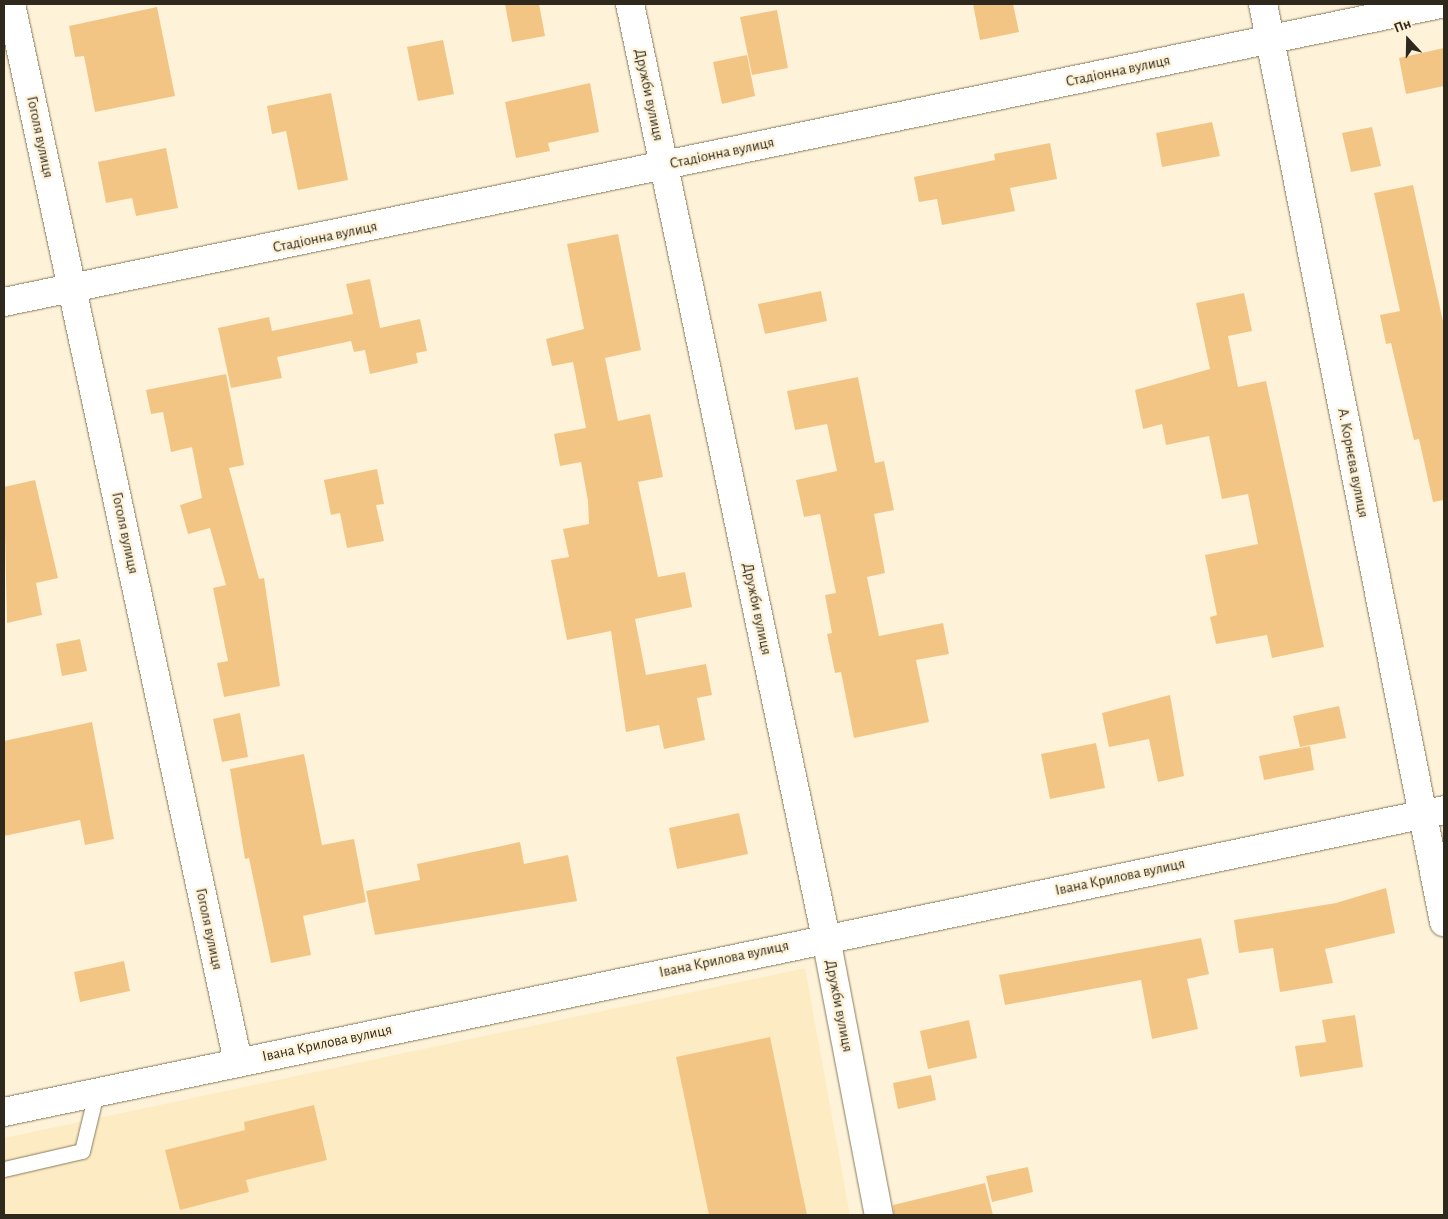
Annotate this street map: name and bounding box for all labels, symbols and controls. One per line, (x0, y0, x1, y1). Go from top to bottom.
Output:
north arrow (1383, 15, 1433, 65)
text: Пн (1392, 16, 1413, 36)
street label: Дружби вулиця (630, 47, 668, 143)
street label: Стадіонна вулиця (1064, 51, 1172, 91)
street label: Гоголя вулиця (23, 94, 57, 180)
street label: Стадіонна вулиця (668, 133, 776, 173)
street label: Стадіонна вулиця (271, 217, 379, 257)
street label: А. Корнєва вулиця (1334, 407, 1372, 519)
street label: Гоголя вулиця (108, 490, 142, 576)
street label: Дружби вулиця (738, 561, 776, 657)
street label: Івана Крилова вулиця (1053, 854, 1187, 900)
street label: Гоголя вулиця (192, 886, 226, 972)
street label: Івана Крилова вулиця (657, 936, 791, 982)
street label: Дружби вулиця (821, 958, 857, 1054)
street label: Івана Крилова вулиця (260, 1020, 394, 1066)

